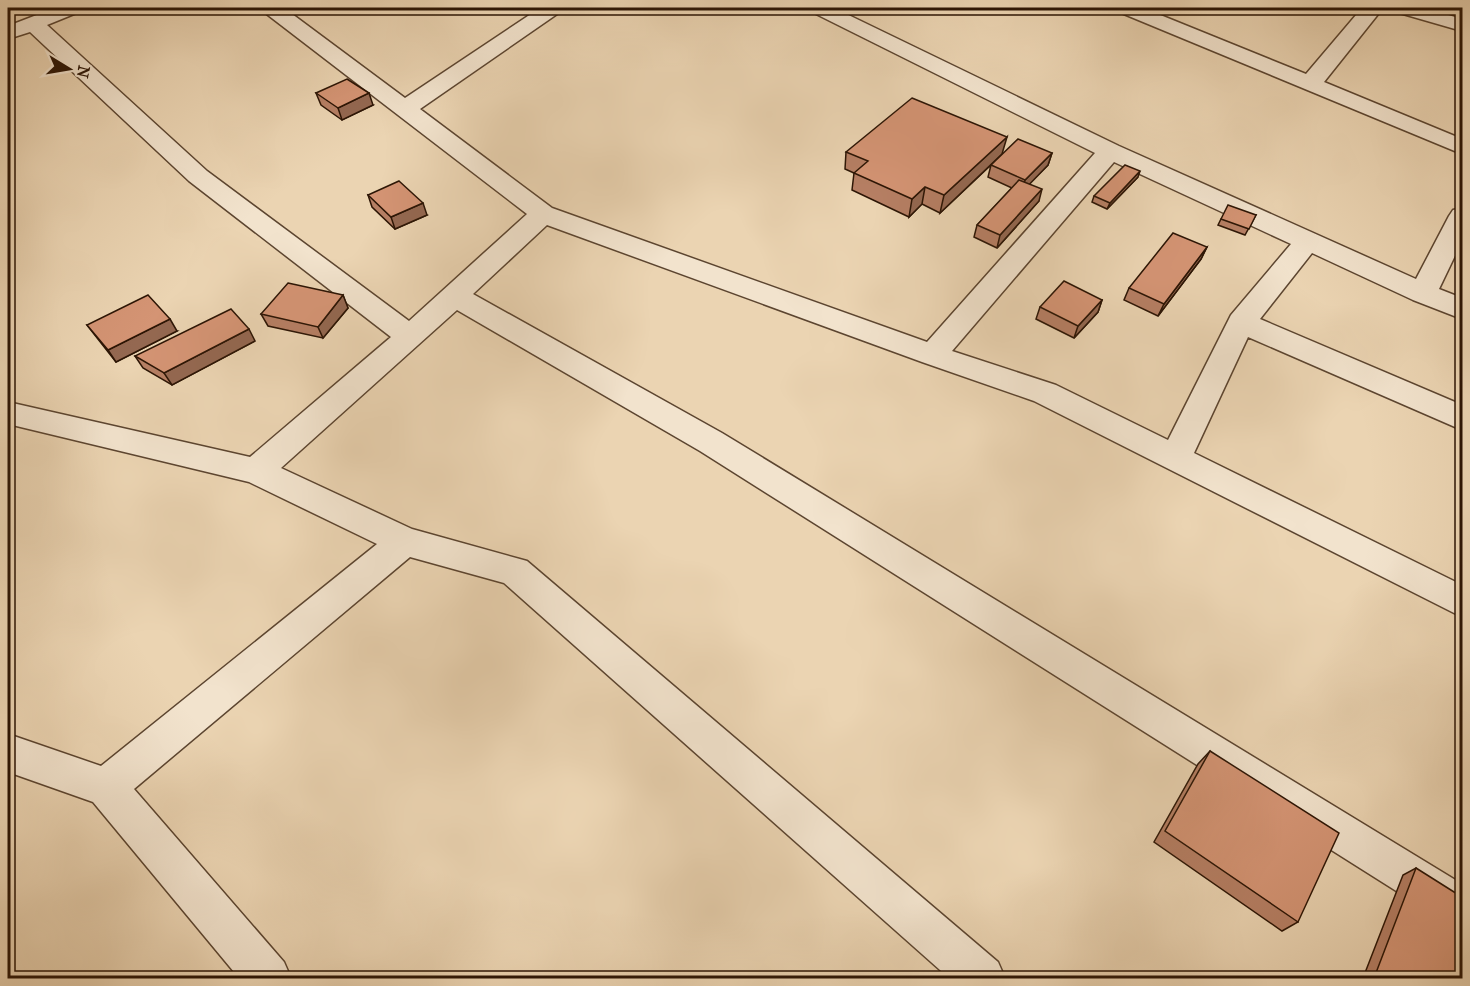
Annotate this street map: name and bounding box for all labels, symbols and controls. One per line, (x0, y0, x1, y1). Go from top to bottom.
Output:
north arrow (39, 39, 99, 99)
text: N (73, 64, 94, 80)

